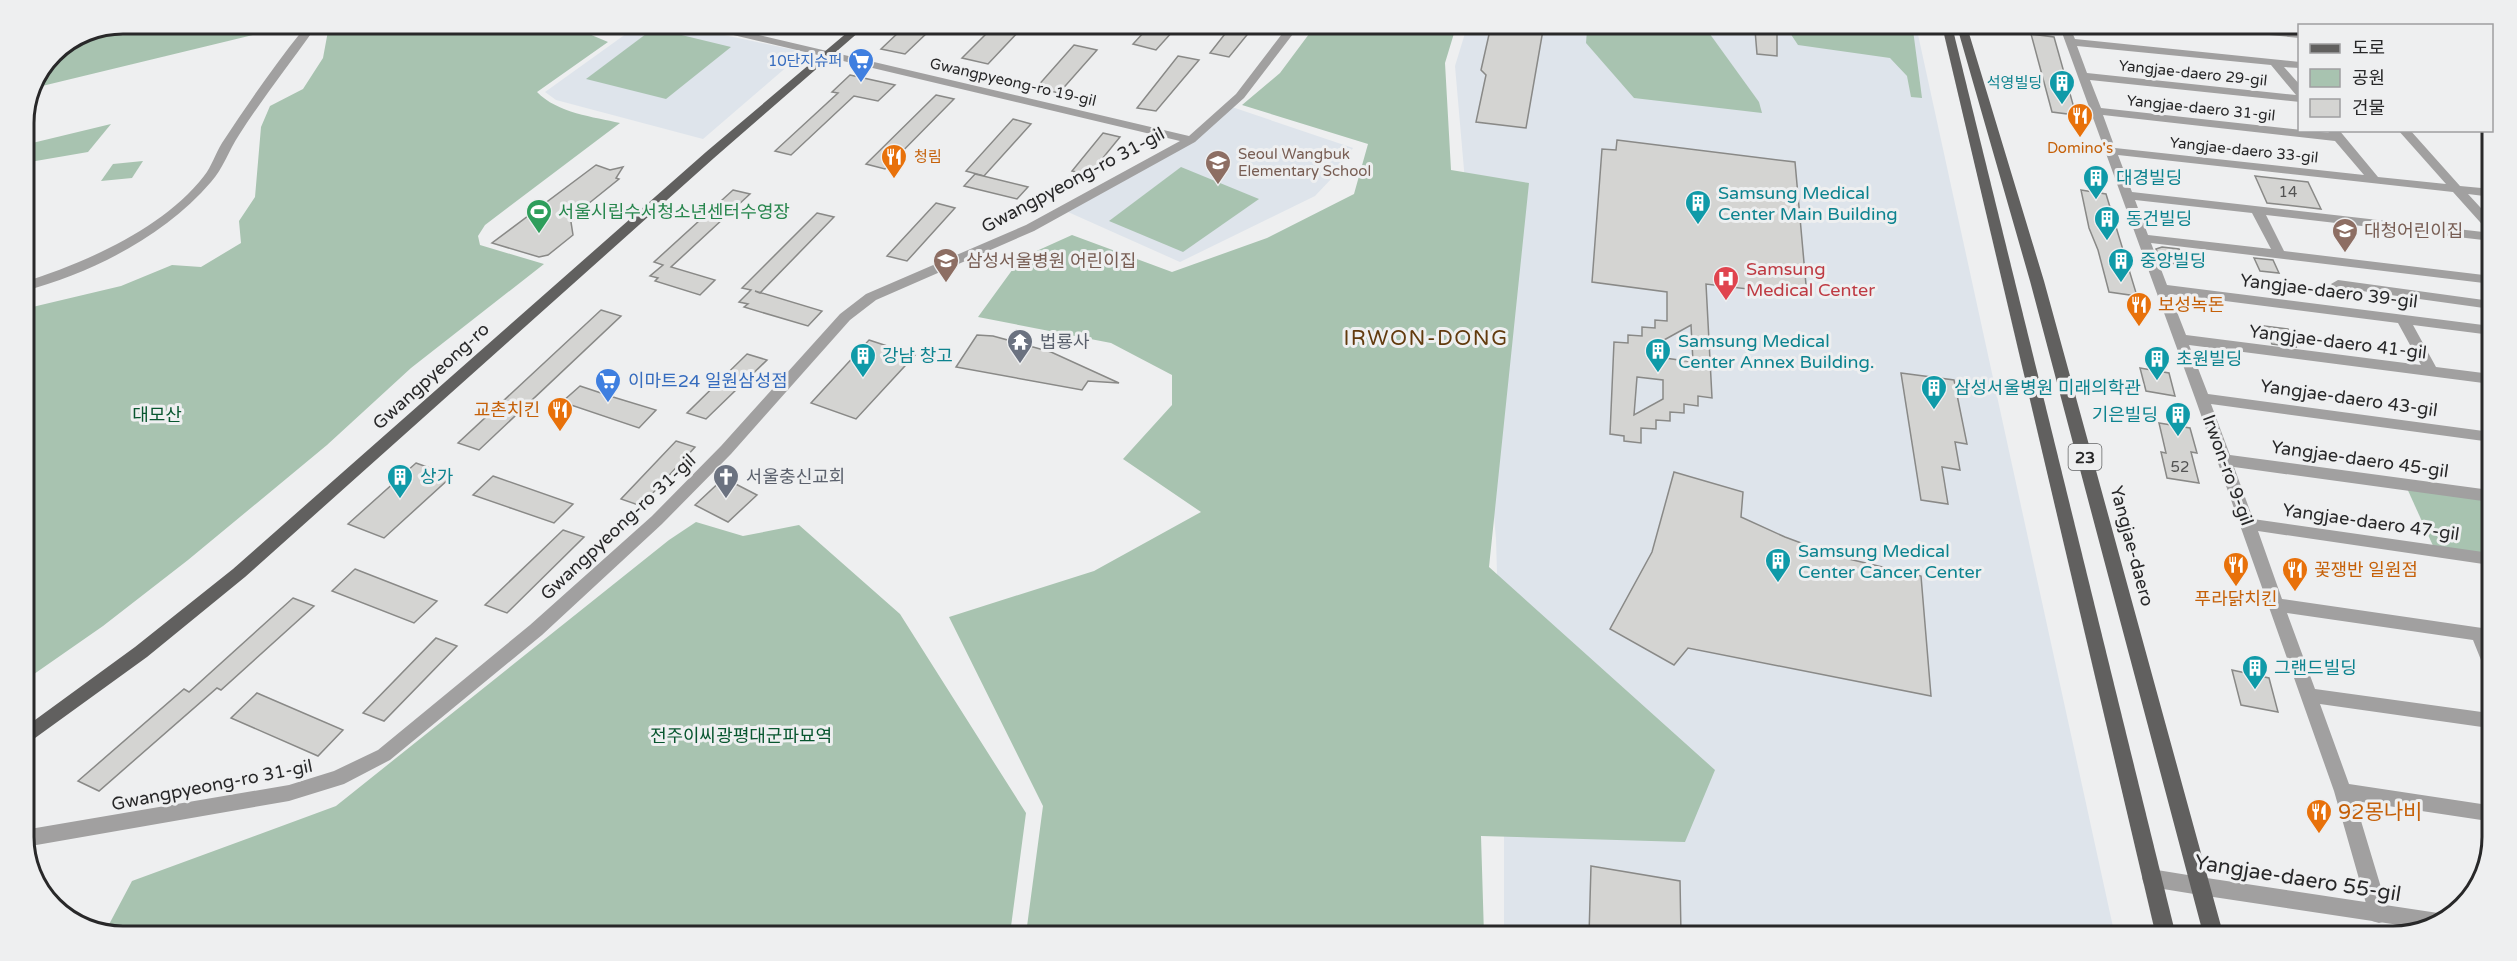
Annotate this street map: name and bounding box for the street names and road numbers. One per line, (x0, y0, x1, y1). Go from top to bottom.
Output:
street label: Gwangpyeong-ro 19-gil (928, 54, 1098, 110)
street label: Yangjae-daero 29-gil (2118, 56, 2268, 90)
street label: Yangjae-daero 31-gil (2126, 91, 2276, 125)
street label: Gwangpyeong-ro 31-gil (978, 122, 1168, 238)
street label: Yangjae-daero 33-gil (2169, 133, 2319, 167)
street label: Yangjae-daero 39-gil (2239, 269, 2419, 313)
street label: Gwangpyeong-ro (368, 318, 494, 434)
street label: Yangjae-daero 41-gil (2248, 320, 2428, 364)
street label: Yangjae-daero 43-gil (2259, 375, 2439, 421)
street label: Irwon-ro 9-gil (2198, 412, 2258, 528)
street label: Yangjae-daero 45-gil (2270, 436, 2450, 482)
road number: 23 (2068, 444, 2102, 470)
street label: Gwangpyeong-ro 31-gil (536, 449, 700, 605)
street label: Yangjae-daero (2105, 483, 2159, 609)
street label: Yangjae-daero 47-gil (2281, 499, 2461, 545)
street label: Gwangpyeong-ro 31-gil (110, 755, 314, 815)
street label: Yangjae-daero 55-gil (2193, 850, 2403, 907)

